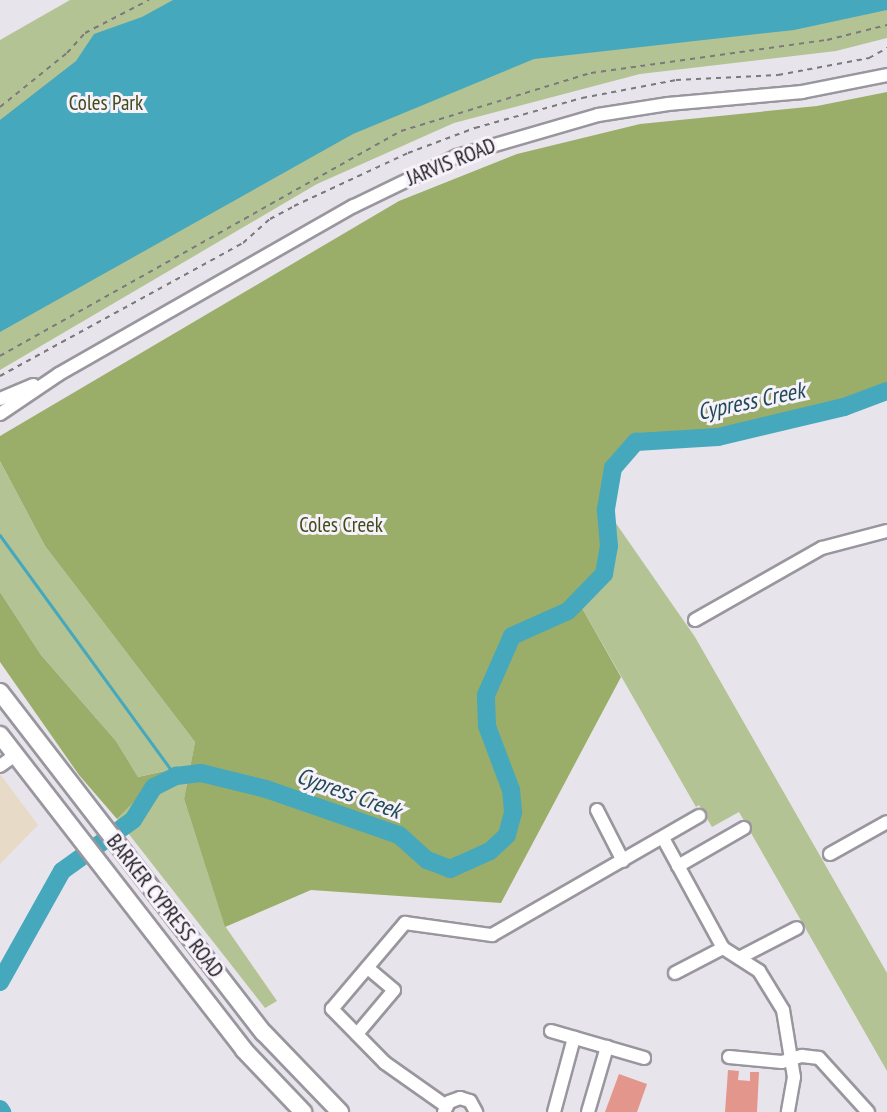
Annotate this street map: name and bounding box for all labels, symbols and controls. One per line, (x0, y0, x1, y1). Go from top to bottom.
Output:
park label: Coles Park (69, 90, 143, 116)
street label: JARVIS ROAD (403, 133, 499, 191)
water label: Cypress Creek (695, 376, 807, 426)
park label: Coles Creek (299, 512, 383, 538)
water label: Cypress Creek (293, 761, 405, 825)
street label: BARKER CYPRESS ROAD (101, 829, 229, 983)

